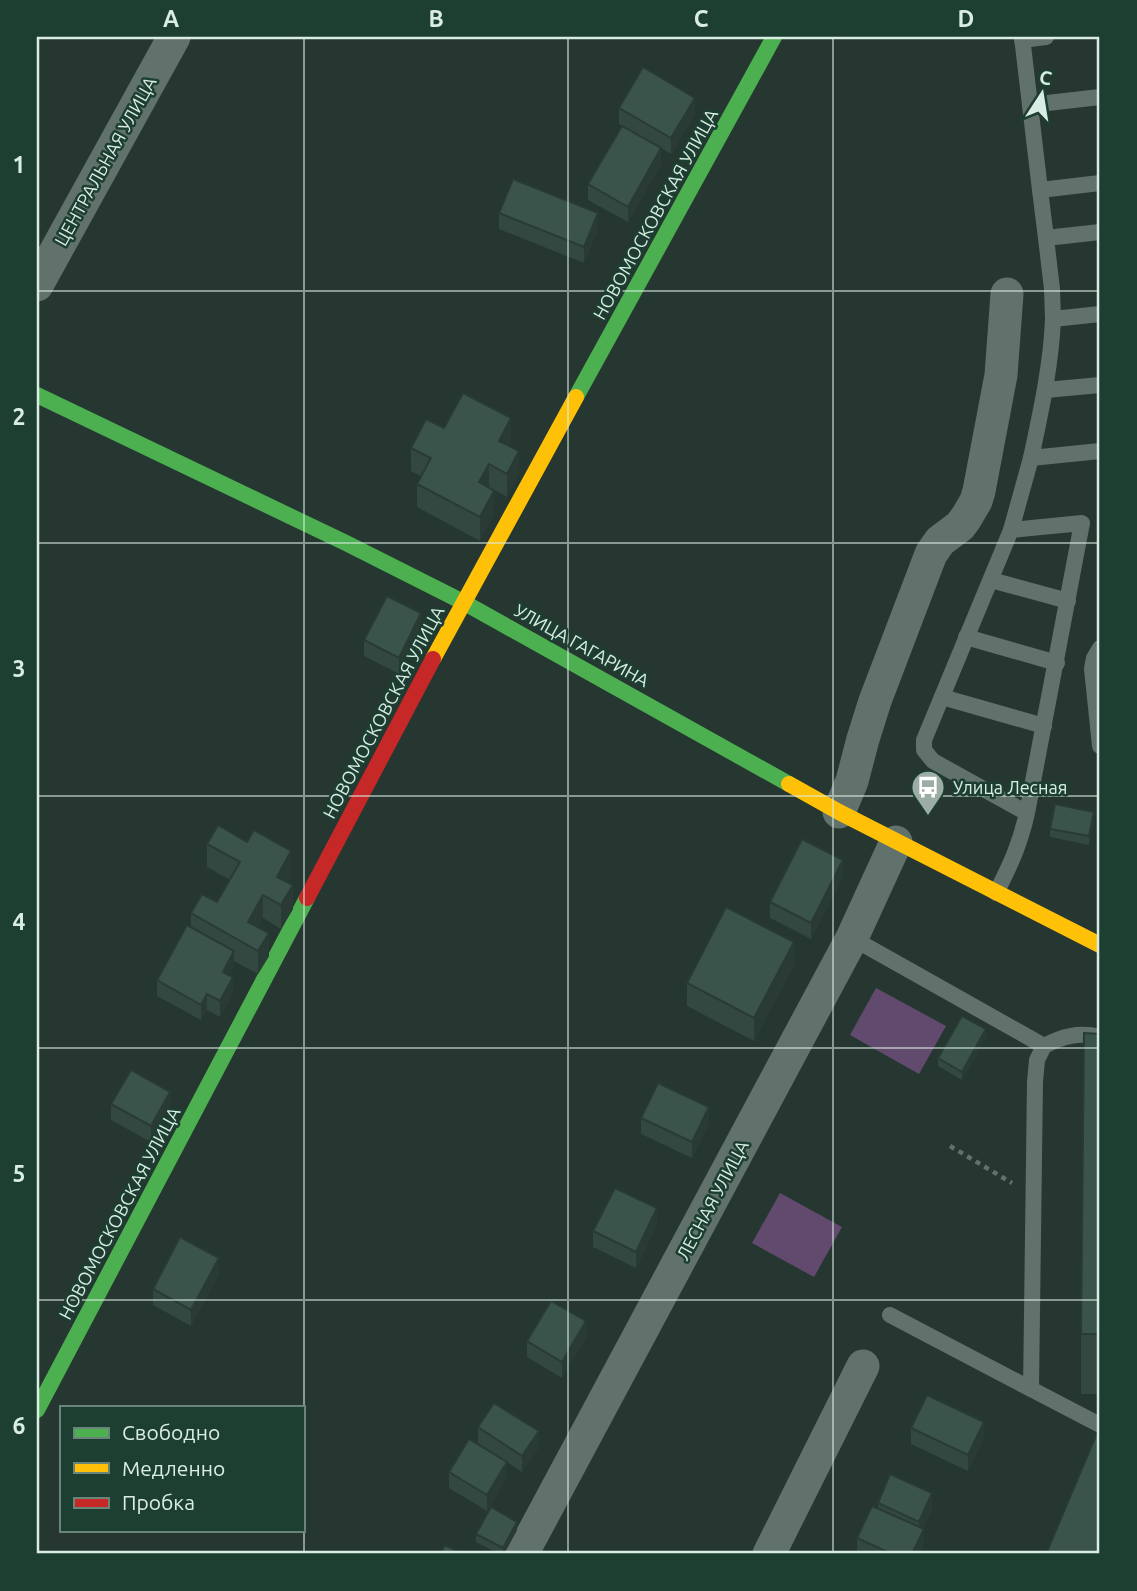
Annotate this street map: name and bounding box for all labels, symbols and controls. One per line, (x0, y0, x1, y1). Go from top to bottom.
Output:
text: A (163, 6, 179, 31)
text: B (428, 6, 444, 31)
text: C (694, 6, 709, 31)
text: D (958, 6, 974, 31)
north arrow (1007, 60, 1078, 130)
text: С (1037, 65, 1054, 89)
street label: ЦЕНТРАЛЬНАЯ УЛИЦА (50, 73, 160, 249)
street label: НОВОМОСКОВСКАЯ УЛИЦА (589, 105, 721, 323)
text: 1 (13, 152, 25, 177)
text: 2 (13, 404, 25, 429)
street label: УЛИЦА ГАГАРИНА (511, 600, 653, 690)
street label: НОВОМОСКОВСКАЯ УЛИЦА (318, 602, 448, 822)
text: 3 (13, 656, 25, 681)
bus stop icon: Улица Лесная (909, 768, 947, 817)
place label: Улица Лесная (953, 777, 1067, 797)
text: 4 (13, 909, 26, 934)
street label: НОВОМОСКОВСКАЯ УЛИЦА (54, 1103, 184, 1323)
street label: ЛЕСНАЯ УЛИЦА (672, 1137, 752, 1263)
text: 5 (13, 1161, 25, 1186)
legend (60, 1406, 304, 1532)
text: 6 (13, 1413, 26, 1438)
text: Свободно (122, 1420, 220, 1444)
text: Медленно (122, 1456, 225, 1480)
text: Пробка (122, 1490, 195, 1514)

